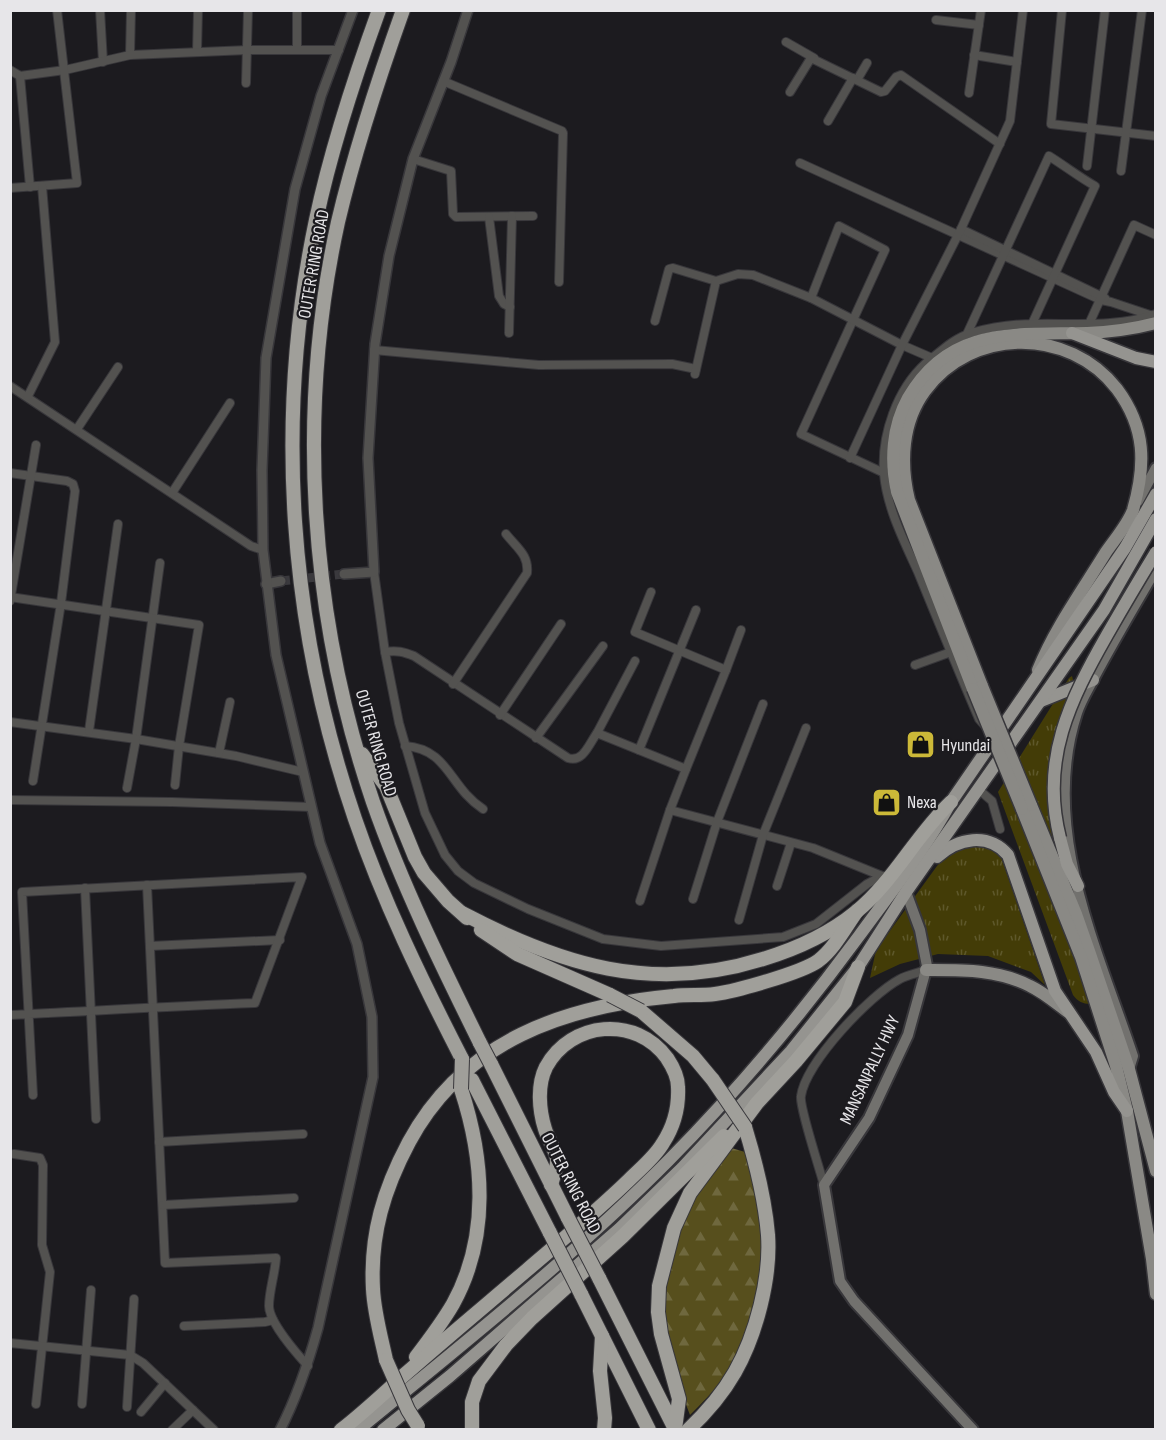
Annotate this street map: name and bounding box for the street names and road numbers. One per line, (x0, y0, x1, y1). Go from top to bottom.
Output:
street label: OUTER RING ROAD (294, 208, 334, 320)
street label: OUTER RING ROAD (351, 687, 401, 799)
street label: MANSANPALLY HWY (836, 1012, 905, 1128)
street label: OUTER RING ROAD (537, 1129, 605, 1237)

